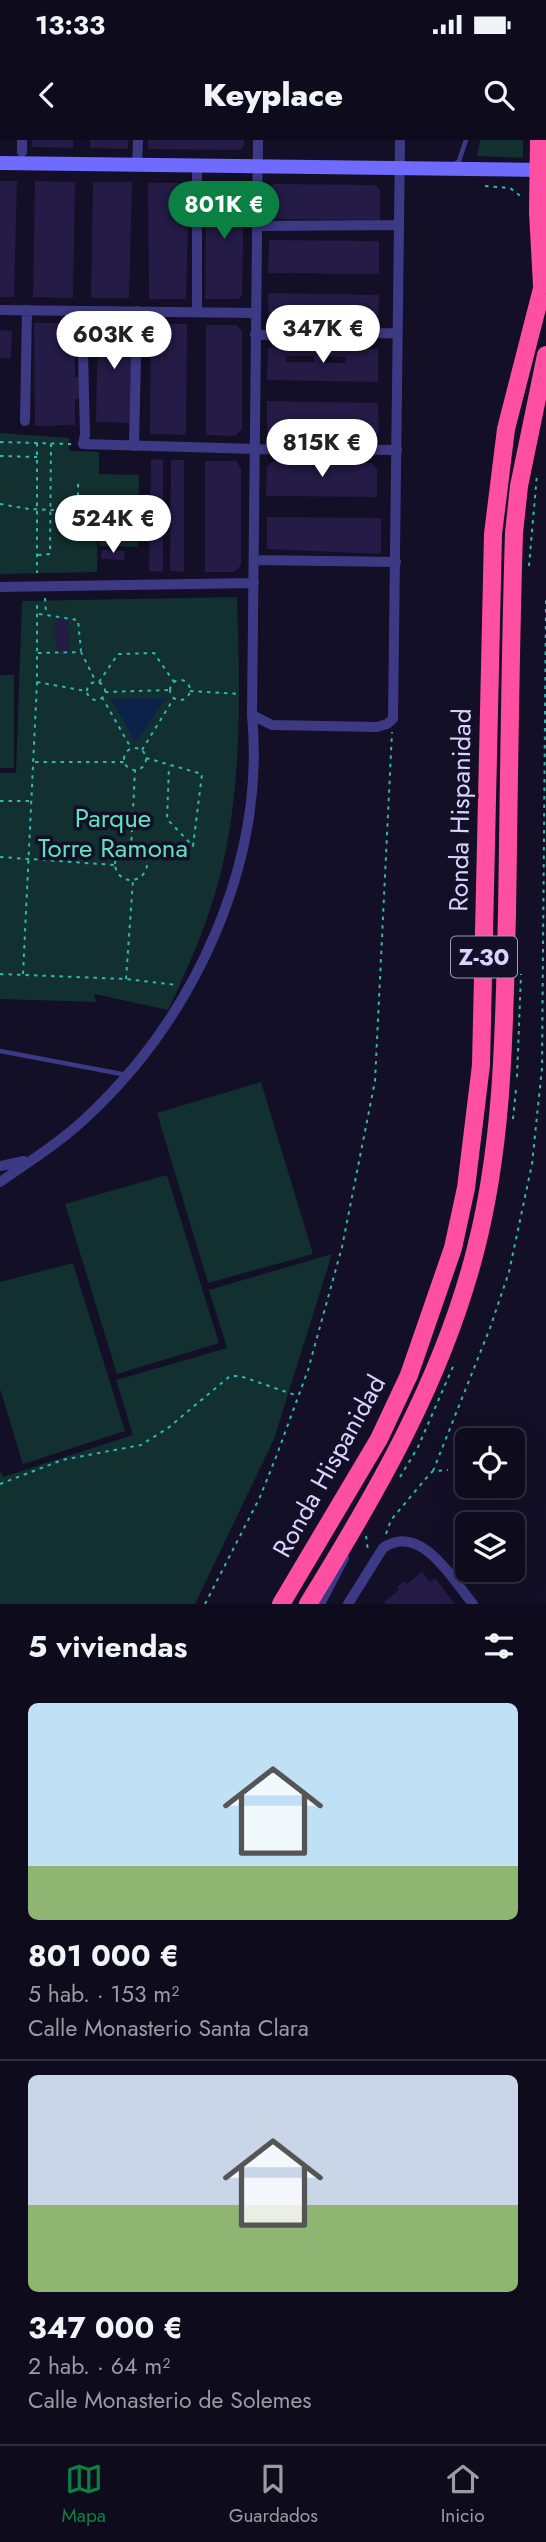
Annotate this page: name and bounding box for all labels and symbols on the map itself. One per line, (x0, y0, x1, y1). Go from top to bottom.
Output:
pin: 801K € (167, 182, 281, 241)
pin: 347K € (266, 306, 380, 365)
pin: 603K € (57, 312, 171, 371)
pin: 815K € (265, 420, 379, 479)
pin: 524K € (56, 496, 170, 555)
street label: Ronda Hispanidad (439, 708, 481, 912)
park label: Parque Torre Ramona (38, 799, 188, 867)
road number: Z-30 (451, 936, 517, 978)
street label: Ronda Hispanidad (263, 1368, 395, 1564)

